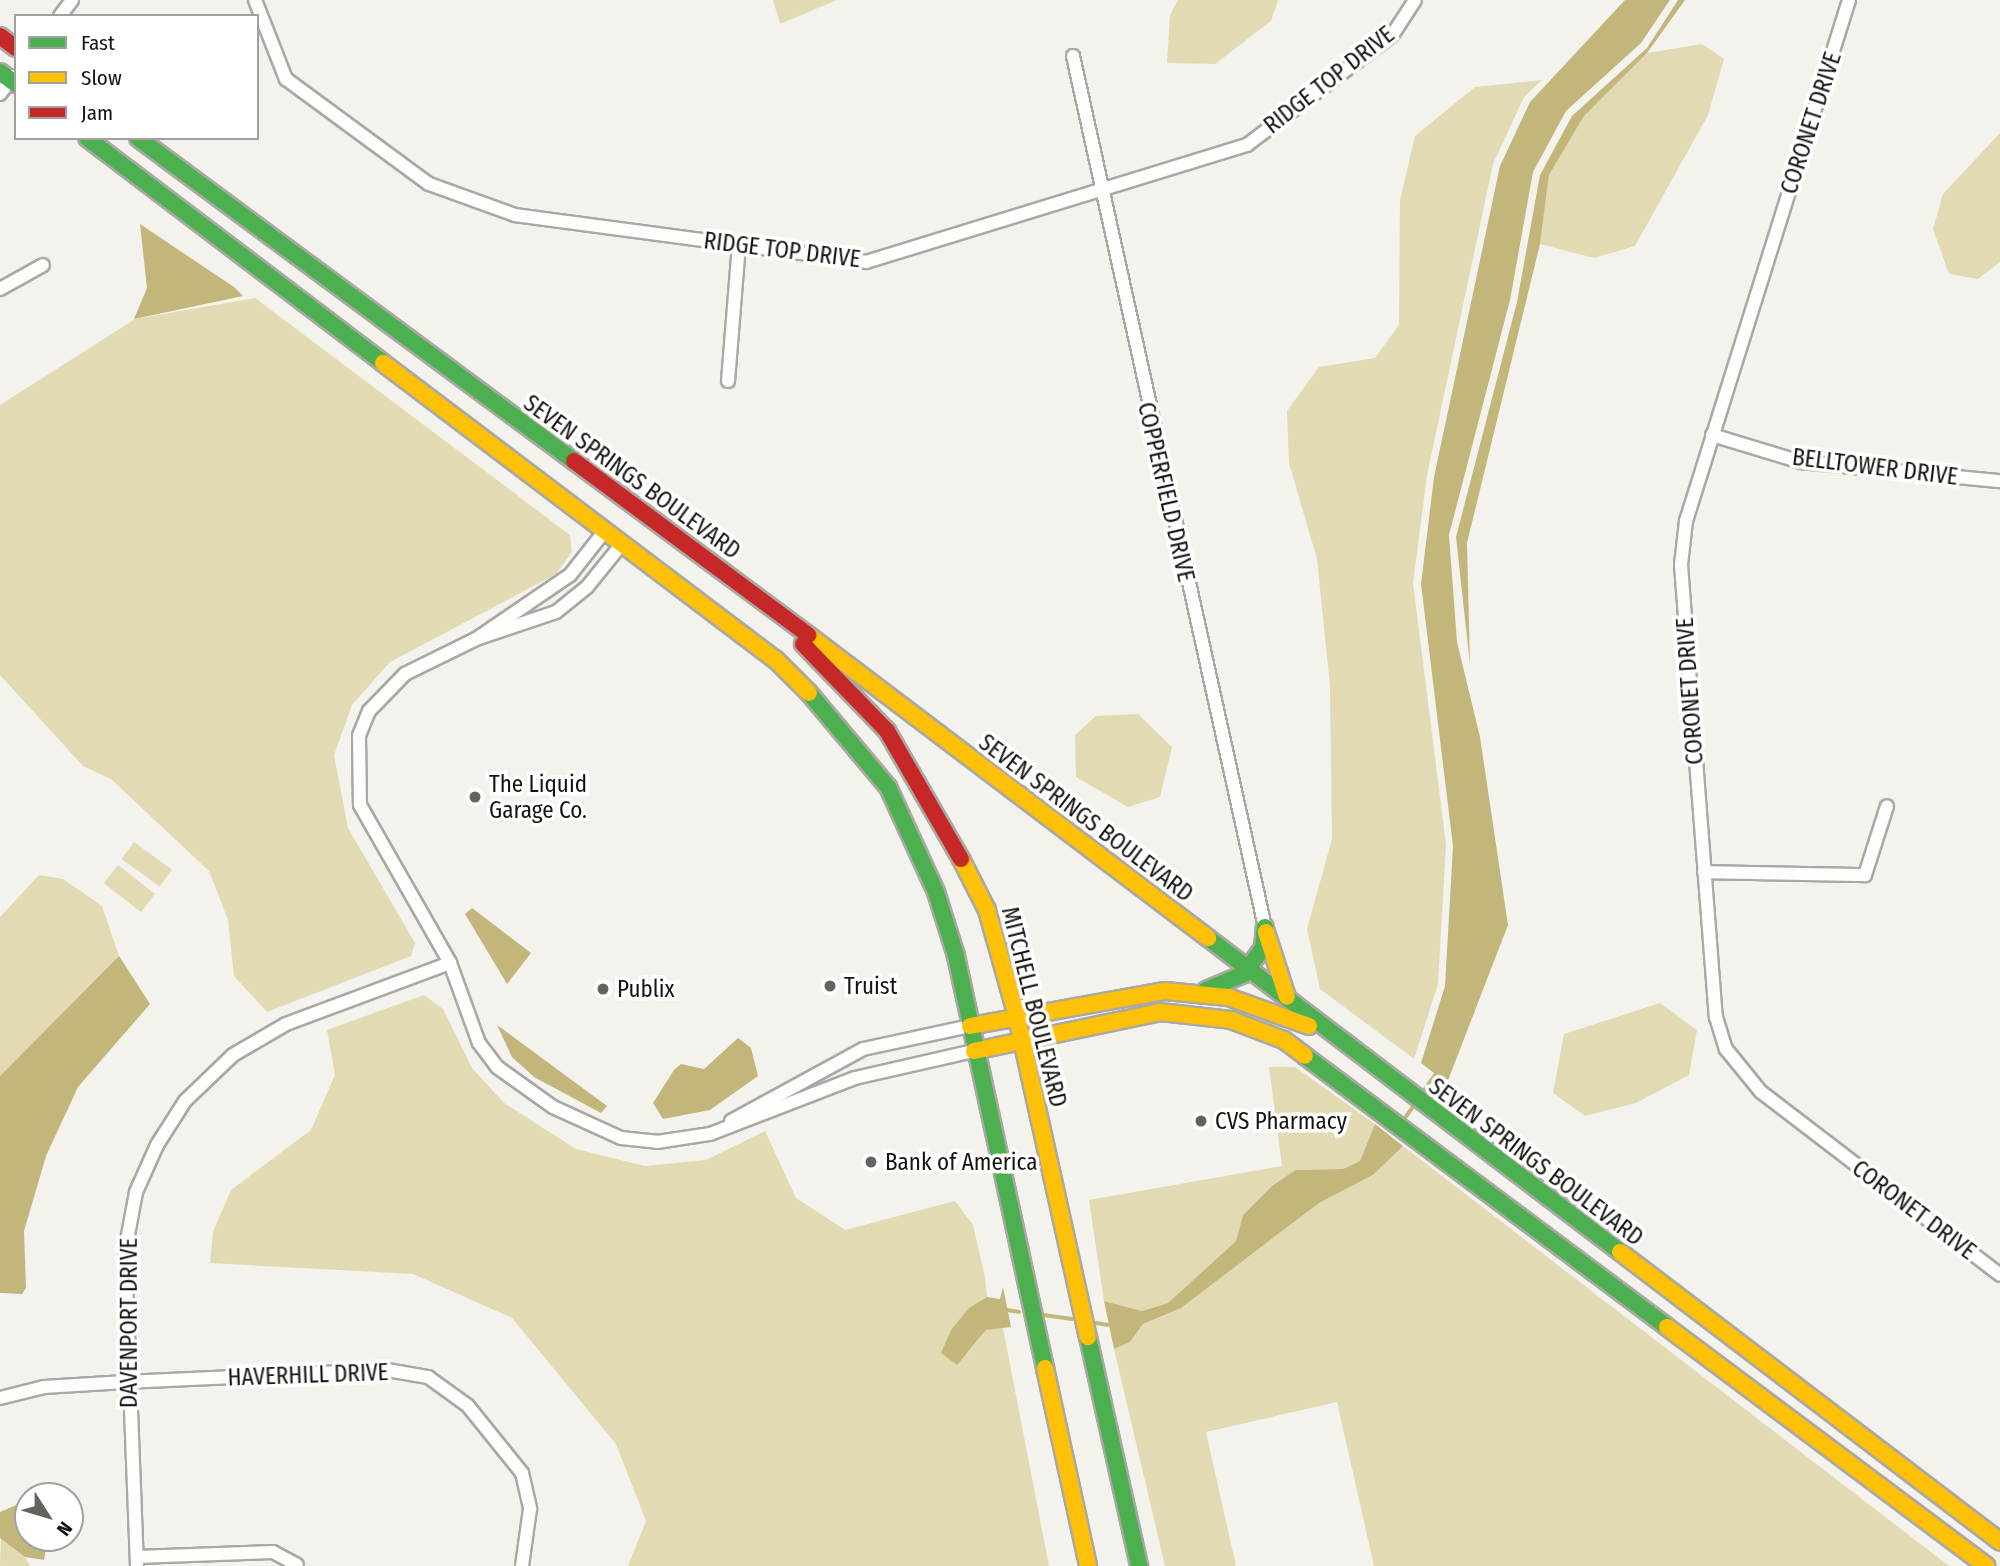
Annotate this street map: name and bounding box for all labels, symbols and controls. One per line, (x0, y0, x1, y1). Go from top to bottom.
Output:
legend (14, 14, 259, 140)
street label: RIDGE TOP DRIVE (1258, 21, 1400, 139)
text: Fast (81, 30, 115, 56)
street label: CORONET DRIVE (1775, 49, 1847, 197)
text: Slow (81, 65, 122, 91)
text: Jam (81, 100, 113, 126)
street label: RIDGE TOP DRIVE (702, 227, 862, 273)
street label: SEVEN SPRINGS BOULEVARD (518, 389, 746, 565)
street label: COPPERFIELD DRIVE (1132, 400, 1200, 584)
street label: BELLTOWER DRIVE (1791, 443, 1959, 491)
street label: CORONET DRIVE (1671, 616, 1709, 766)
street label: SEVEN SPRINGS BOULEVARD (974, 728, 1198, 908)
place label: The Liquid Garage Co. (489, 770, 587, 824)
marker: The Liquid Garage Co. (467, 789, 483, 805)
street label: MITCHELL BOULEVARD (996, 904, 1072, 1110)
place label: Truist (844, 972, 897, 1000)
place label: Publix (617, 975, 675, 1003)
marker: Truist (822, 978, 838, 994)
marker: Publix (595, 981, 611, 997)
street label: SEVEN SPRINGS BOULEVARD (1424, 1072, 1648, 1252)
place label: CVS Pharmacy (1215, 1107, 1347, 1135)
marker: CVS Pharmacy (1193, 1113, 1209, 1129)
place label: Bank of America (885, 1148, 1037, 1176)
marker: Bank of America (863, 1154, 879, 1170)
street label: CORONET DRIVE (1847, 1155, 1981, 1265)
street label: DAVENPORT DRIVE (115, 1238, 143, 1408)
street label: HAVERHILL DRIVE (227, 1358, 389, 1392)
north arrow (14, 1482, 84, 1552)
text: N (52, 1517, 77, 1540)

